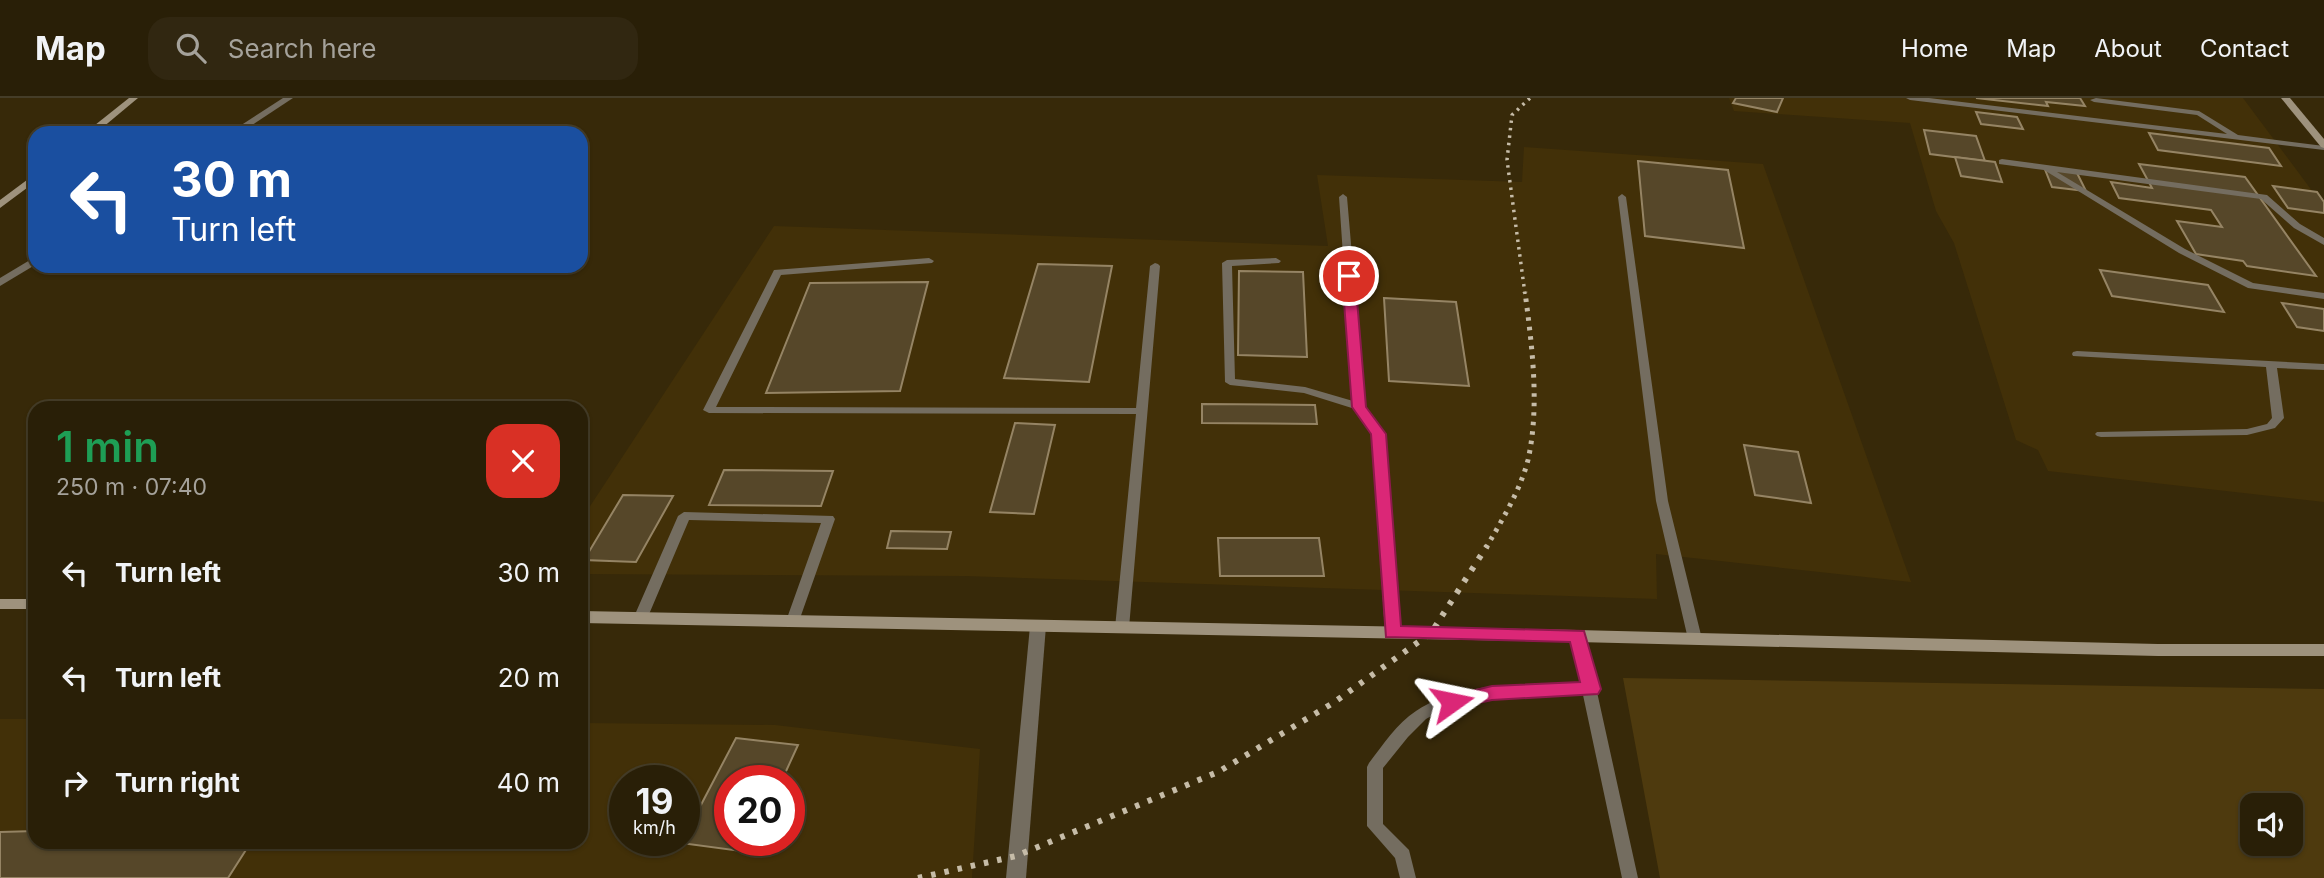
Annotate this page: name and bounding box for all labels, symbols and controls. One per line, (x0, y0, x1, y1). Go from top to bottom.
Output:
search box (148, 17, 638, 80)
text: Map (35, 28, 106, 68)
icon: search (172, 29, 210, 67)
text: Search here (228, 33, 376, 64)
text: Home (1901, 34, 1968, 63)
text: Map (2006, 34, 2056, 63)
text: About (2094, 34, 2162, 63)
text: Contact (2200, 34, 2289, 63)
text: 30 m (171, 150, 292, 209)
icon: left (56, 154, 147, 245)
text: Turn left (171, 210, 296, 249)
pin (1319, 246, 1379, 306)
icon: arrive (1330, 257, 1368, 295)
text: 1 min (56, 421, 159, 472)
button: close (486, 424, 560, 498)
text: 250 m · 07:40 (56, 473, 207, 501)
icon: left (56, 554, 94, 592)
text: Turn left (115, 557, 221, 588)
text: 30 m (497, 557, 560, 588)
icon: left (56, 659, 94, 697)
text: Turn left (115, 662, 221, 693)
text: 20 m (498, 662, 560, 693)
position arrow (1415, 665, 1489, 739)
icon: right (56, 764, 94, 802)
speed limit sign: 20 (714, 765, 805, 856)
text: Turn right (115, 767, 240, 798)
text: 40 m (497, 767, 560, 798)
text: 19 (636, 780, 673, 822)
map controls (2240, 793, 2303, 856)
button: sound (2240, 793, 2303, 856)
text: km/h (633, 817, 676, 838)

